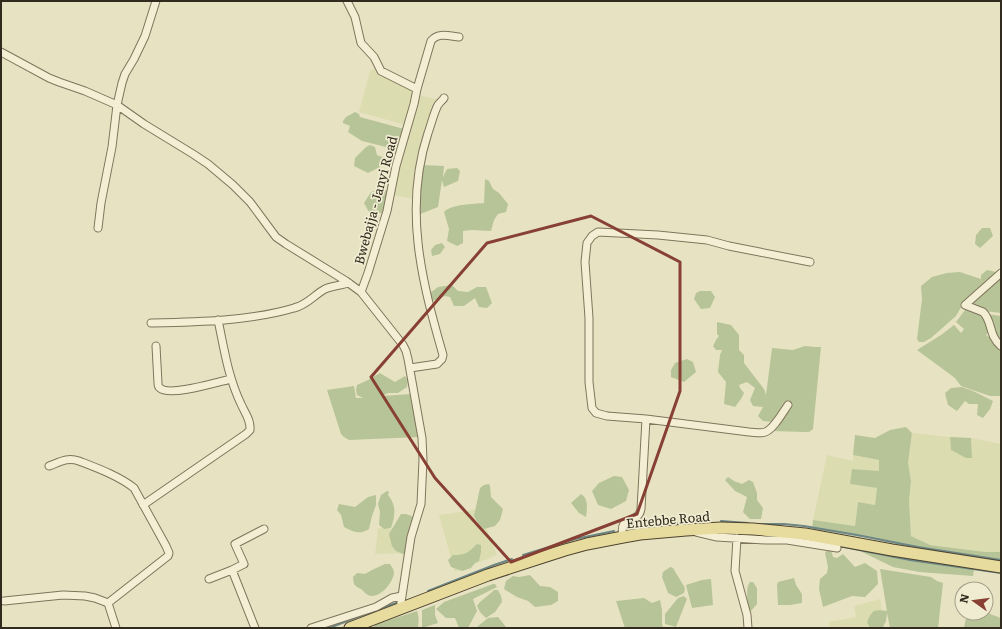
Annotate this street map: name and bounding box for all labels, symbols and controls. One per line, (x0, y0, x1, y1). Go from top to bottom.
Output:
street label: Bwebajja - Janyi Road (349, 134, 401, 266)
street label: Entebbe Road (625, 506, 711, 532)
north arrow (954, 581, 994, 621)
text: N (954, 592, 972, 605)

